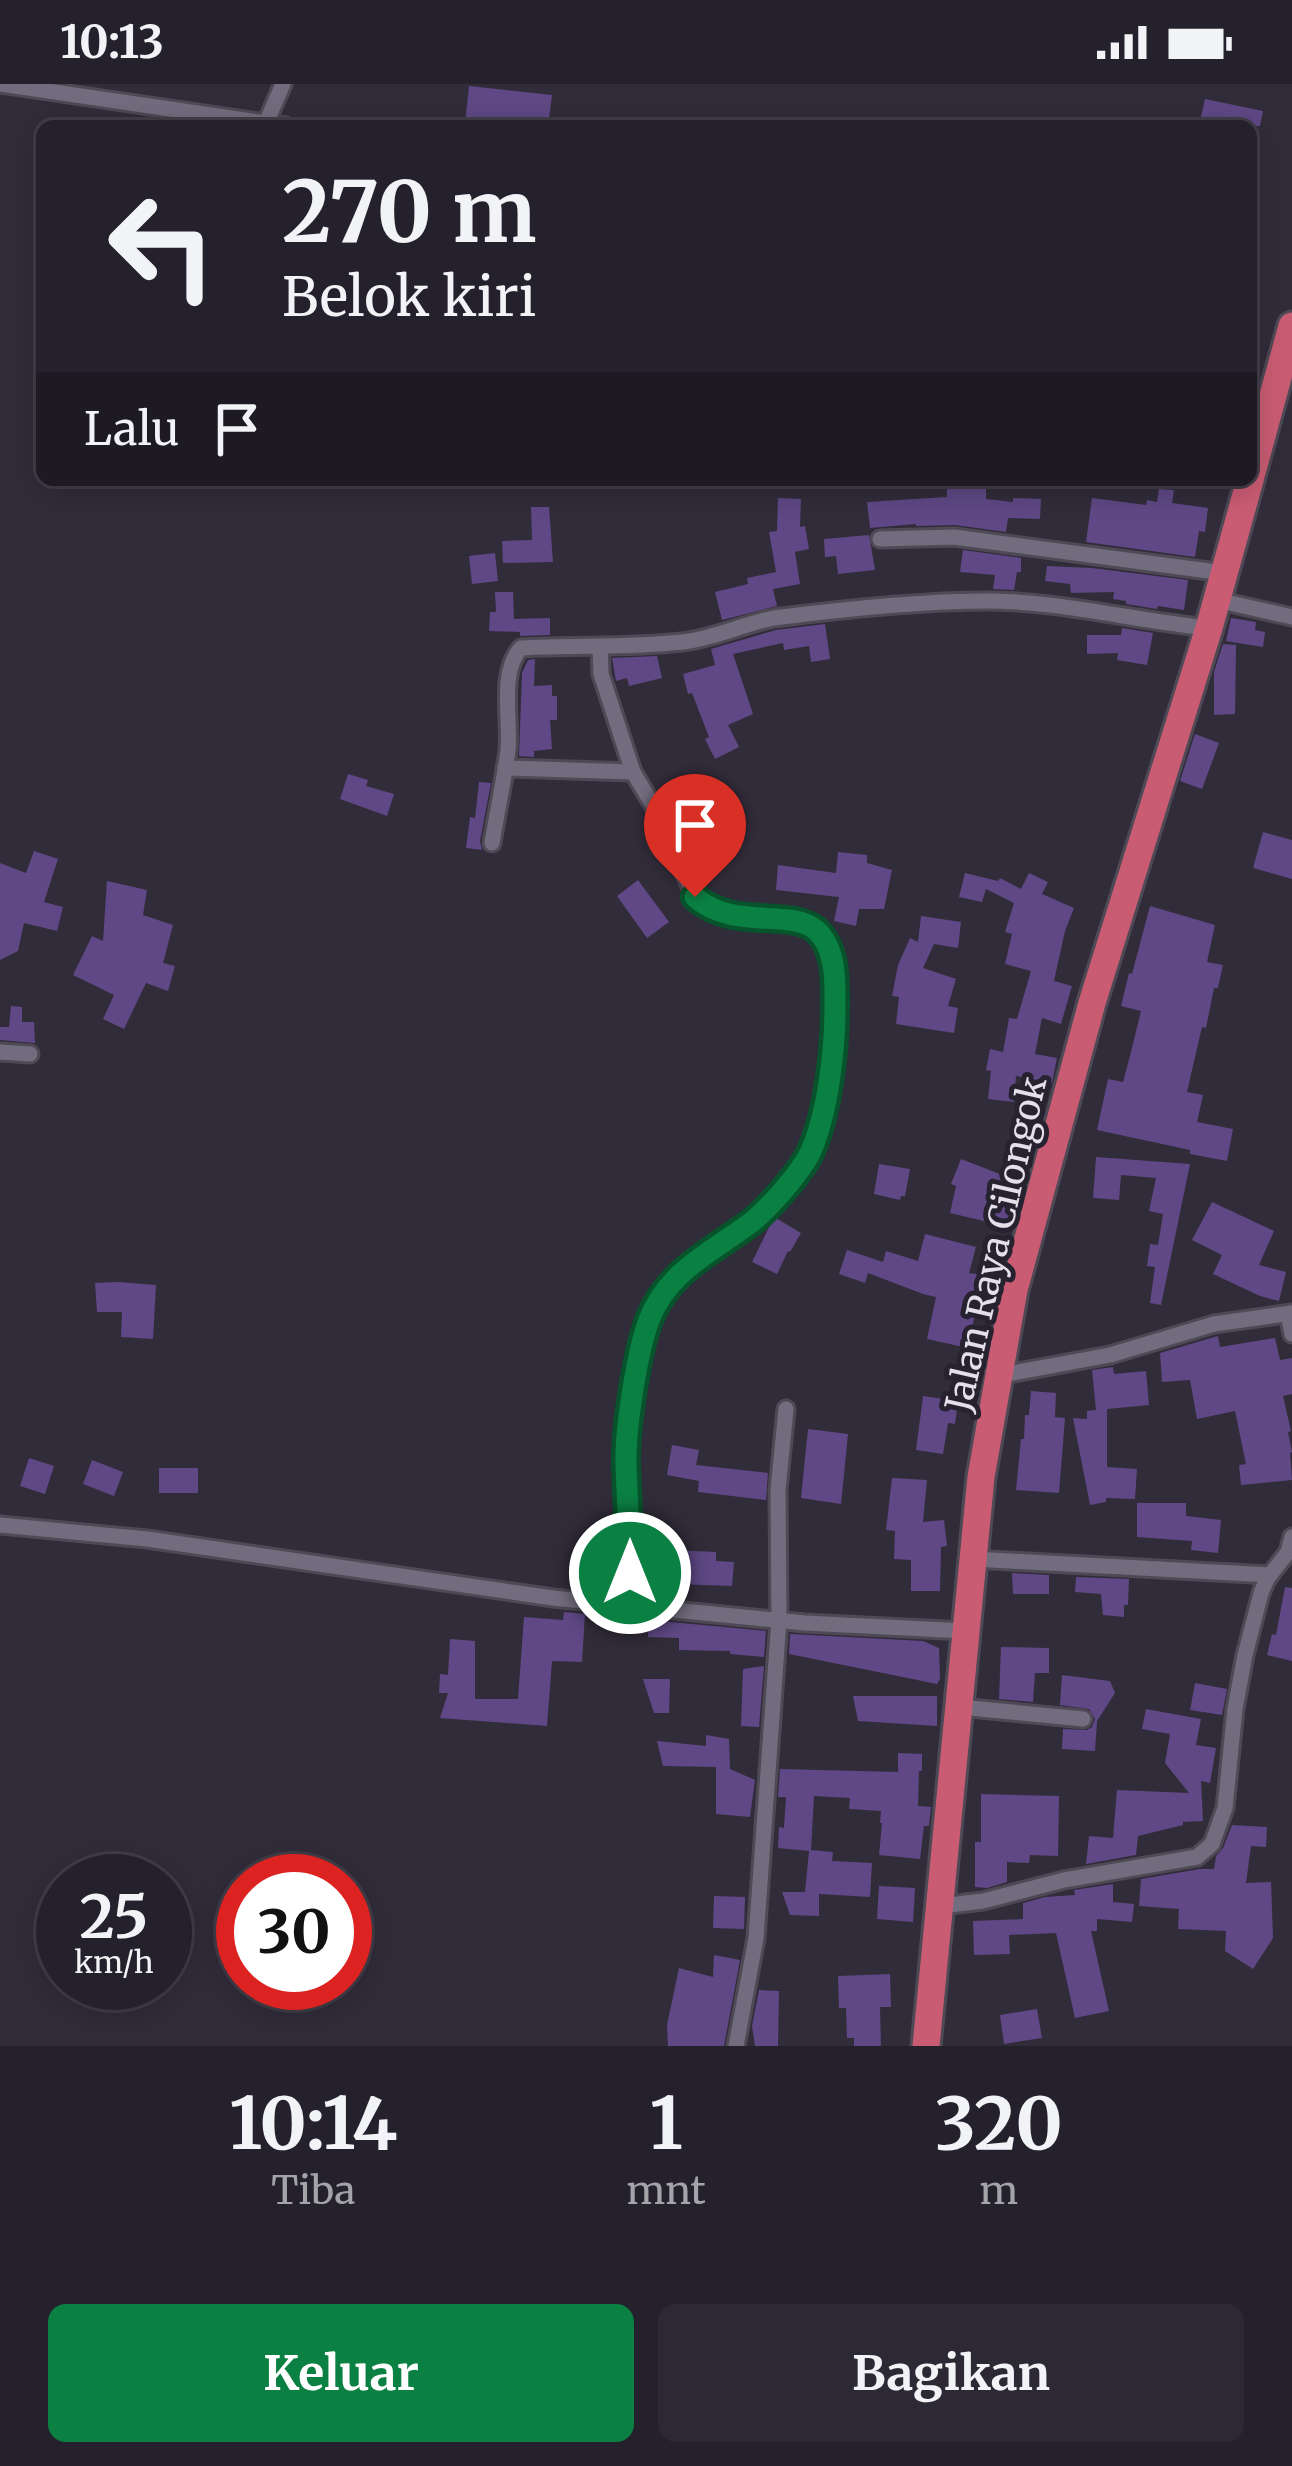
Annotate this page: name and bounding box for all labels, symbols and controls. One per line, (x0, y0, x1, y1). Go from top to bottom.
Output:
text: 10:13 (60, 14, 164, 70)
text: 270 m (282, 159, 536, 265)
icon: left (84, 168, 240, 324)
text: Belok kiri (282, 263, 536, 331)
icon: arrive (204, 396, 270, 462)
text: Lalu (84, 401, 180, 457)
pin (644, 774, 746, 897)
icon: arrive (662, 792, 728, 858)
street label: Jalan Raya Cilongok (935, 1072, 1056, 1417)
position arrow (567, 1510, 693, 1636)
speed limit sign: 30 (216, 1854, 372, 2010)
text: 25 (80, 1879, 148, 1954)
text: km/h (74, 1943, 154, 1981)
text: 10:14 (229, 2078, 398, 2169)
text: 1 (649, 2078, 683, 2169)
text: 320 (935, 2078, 1063, 2169)
text: Tiba (271, 2166, 355, 2215)
text: mnt (627, 2166, 706, 2215)
text: m (979, 2166, 1018, 2215)
button: Keluar (48, 2304, 634, 2442)
button: Bagikan (658, 2304, 1244, 2442)

